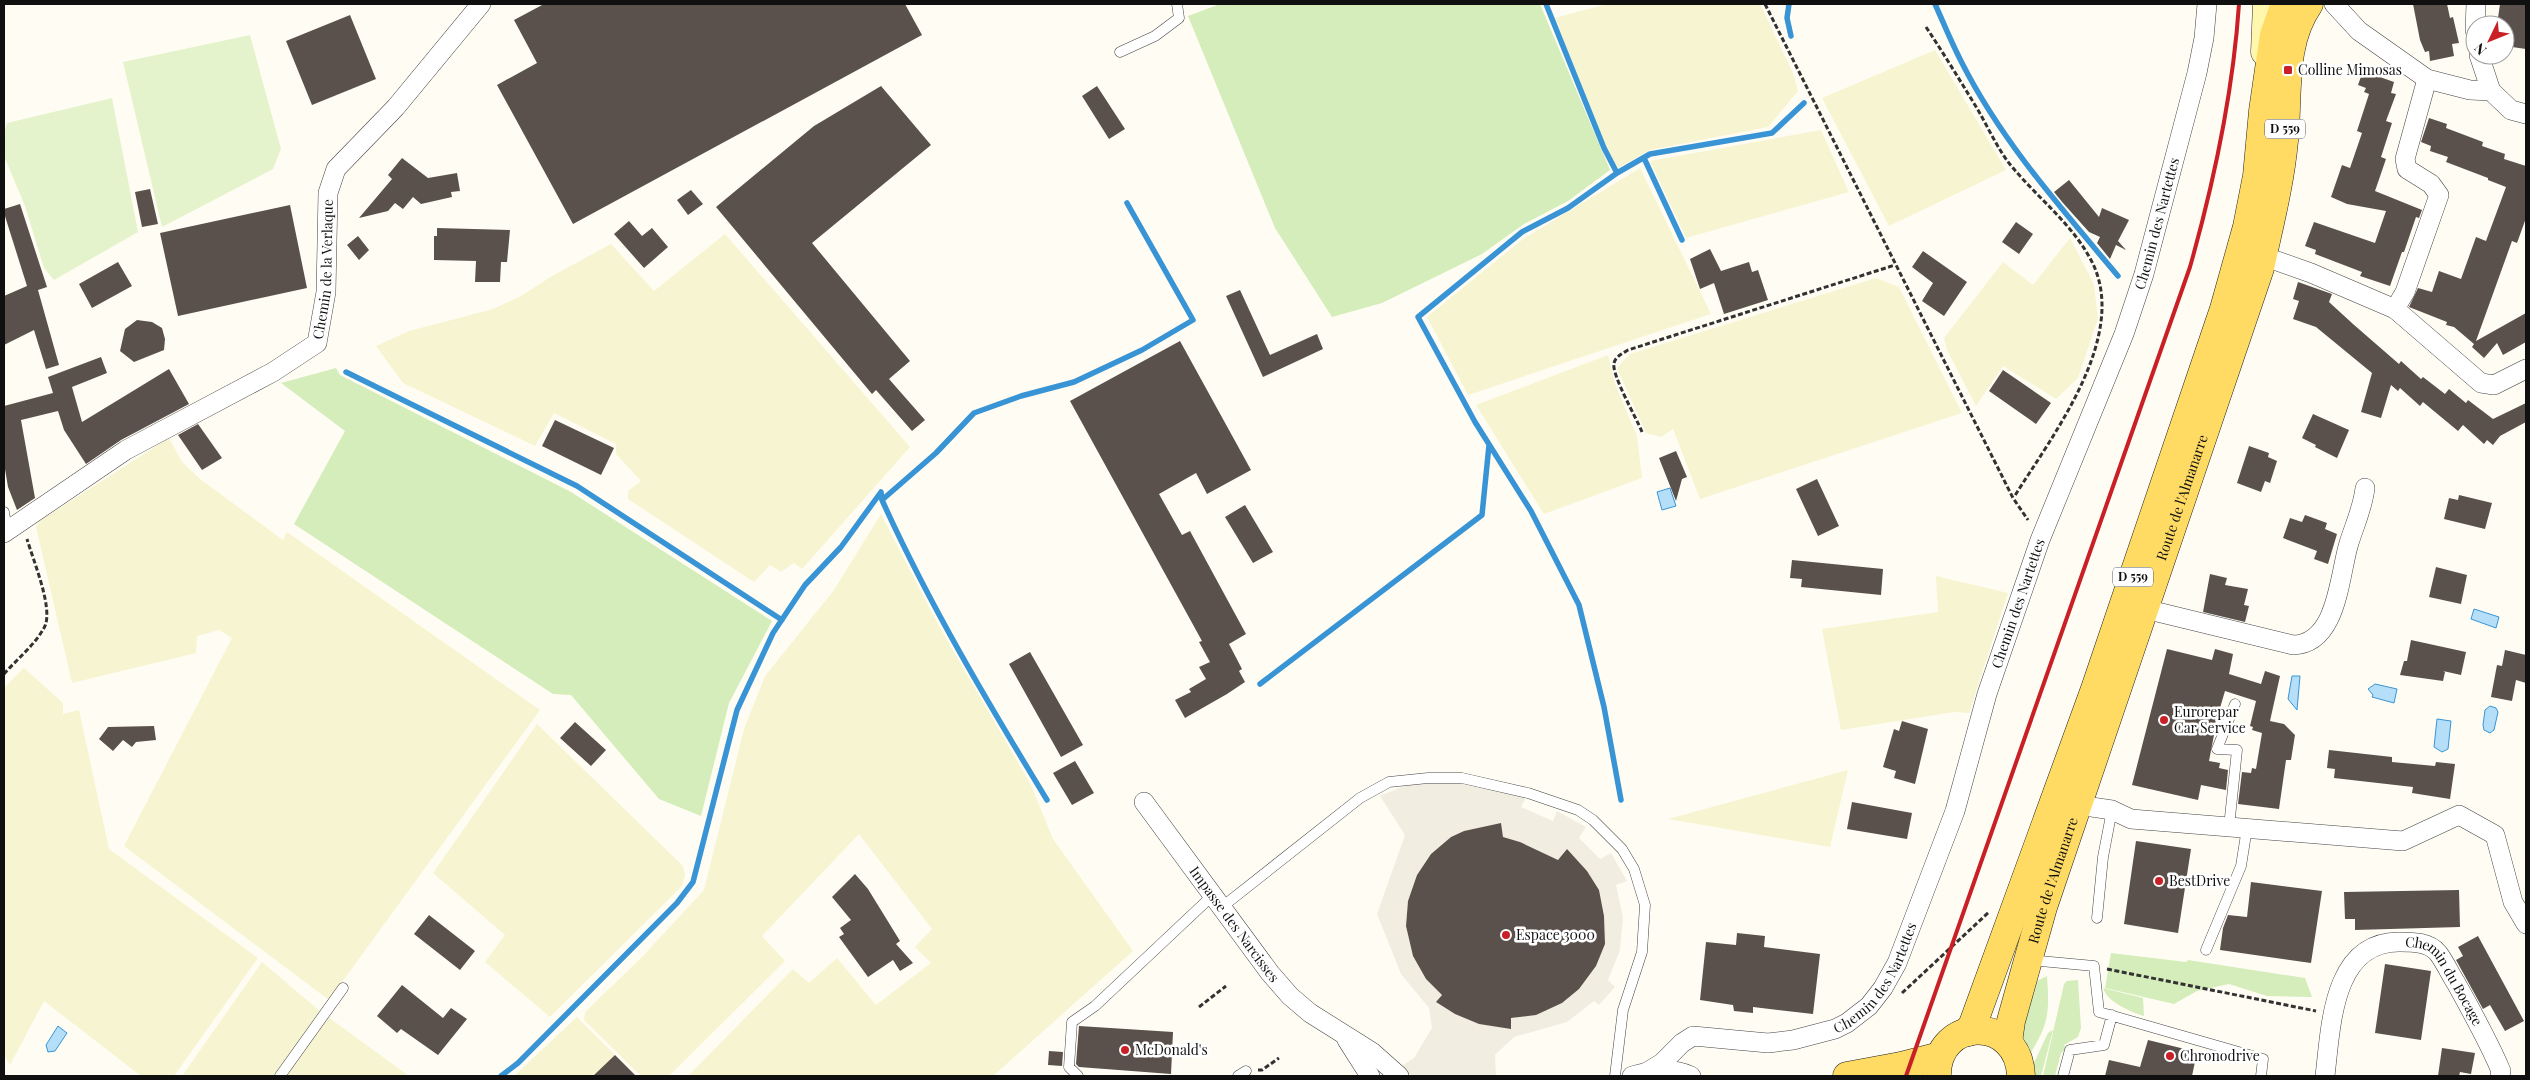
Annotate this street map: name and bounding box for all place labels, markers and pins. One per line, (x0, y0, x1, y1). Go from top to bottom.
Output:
place label: Colline Mimosas (2298, 60, 2402, 79)
marker: Colline Mimosas (2282, 64, 2294, 76)
place label: Eurorepar Car Service (2174, 702, 2246, 737)
marker: Eurorepar Car Service (2158, 714, 2170, 726)
place label: BestDrive (2169, 871, 2230, 890)
marker: BestDrive (2153, 875, 2165, 887)
place label: Espace 3000 (1516, 925, 1595, 944)
marker: Espace 3000 (1500, 929, 1512, 941)
place label: McDonald's (1135, 1040, 1208, 1059)
marker: McDonald's (1119, 1044, 1131, 1056)
place label: Chronodrive (2180, 1046, 2260, 1065)
marker: Chronodrive (2164, 1050, 2176, 1062)

